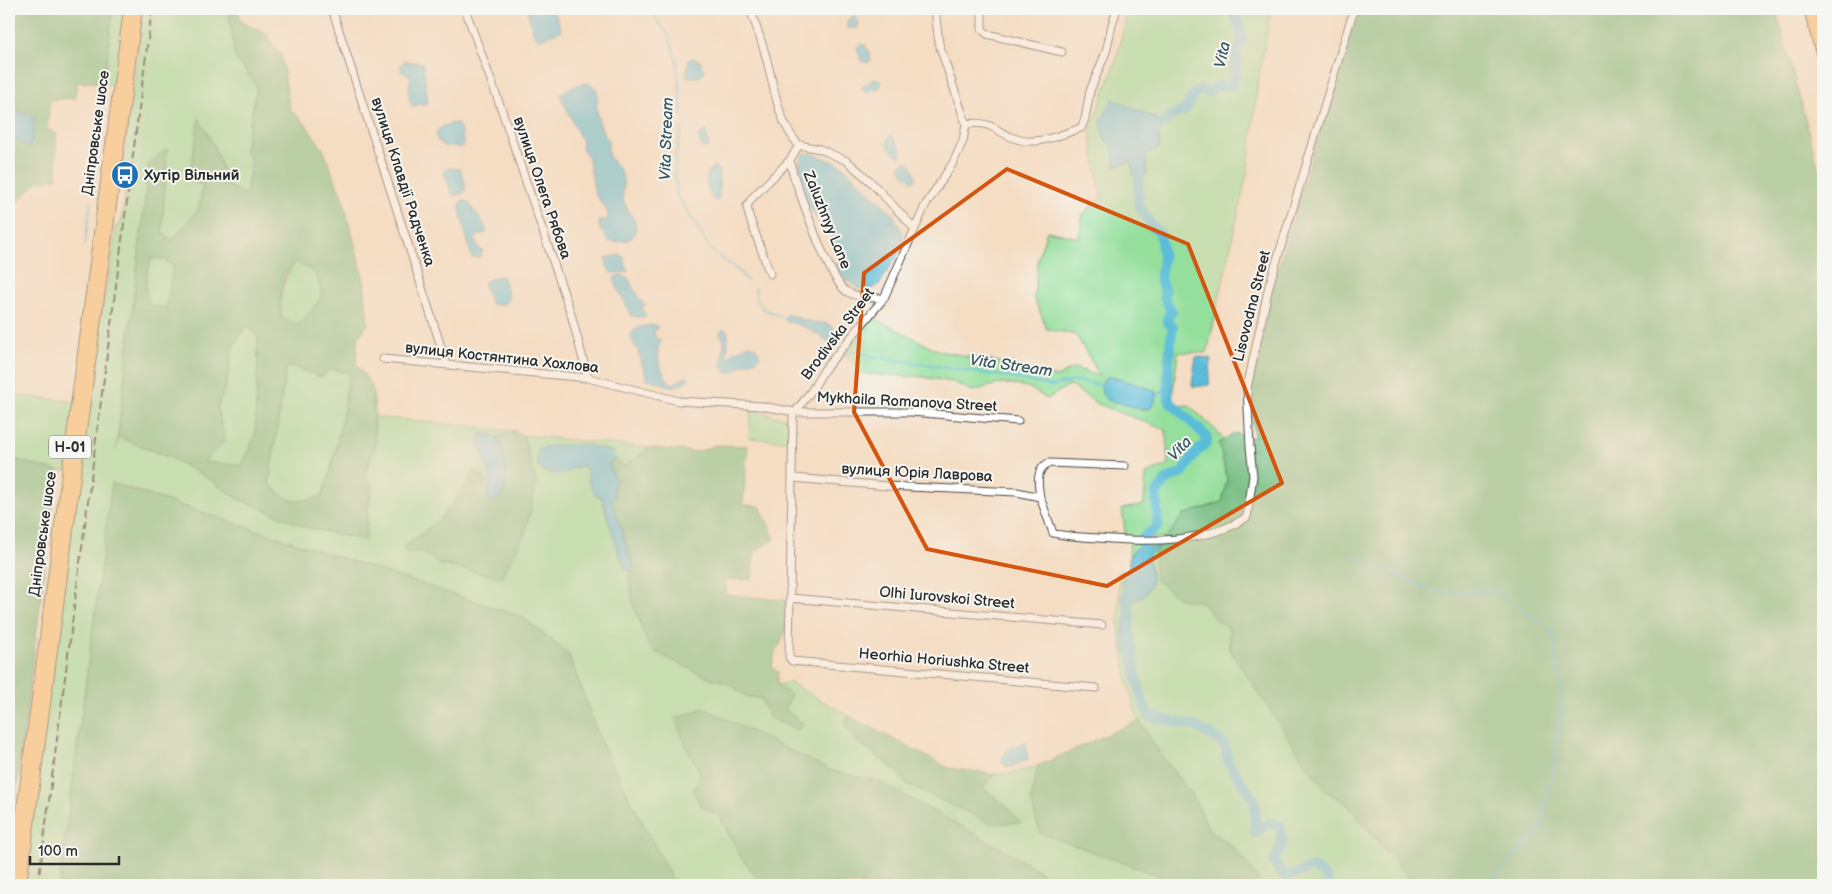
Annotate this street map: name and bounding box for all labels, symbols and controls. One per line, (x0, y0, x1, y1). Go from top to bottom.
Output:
water label: Vita (1211, 40, 1235, 70)
street label: Дніпровське шосе (78, 69, 114, 197)
street label: вулиця Клавдії Радченка (367, 95, 439, 269)
water label: Vita Stream (656, 97, 678, 181)
street label: вулиця Олега Рябова (509, 114, 575, 262)
bus stop icon: Хутір Вільний (110, 160, 140, 190)
place label: Хутір Вільний (143, 166, 239, 185)
street label: Zaluzhnyy Lane (798, 167, 855, 272)
street label: Lisovodna Street (1229, 248, 1275, 364)
street label: Brodivska Street (797, 284, 879, 384)
street label: вулиця Костянтина Хохлова (404, 338, 600, 378)
water label: Vita Stream (968, 351, 1054, 381)
street label: Mykhaila Romanova Street (816, 388, 998, 416)
water label: Vita (1164, 433, 1196, 465)
road number: Н-01 (49, 436, 91, 458)
street label: вулиця Юрія Лаврова (841, 460, 993, 486)
street label: Дніпровське шосе (25, 470, 61, 598)
street label: Olhi Iurovskoi Street (878, 583, 1016, 613)
street label: Heorhia Horiushka Street (858, 644, 1030, 678)
scale bar (30, 834, 119, 866)
text: 100 m (38, 842, 78, 861)

